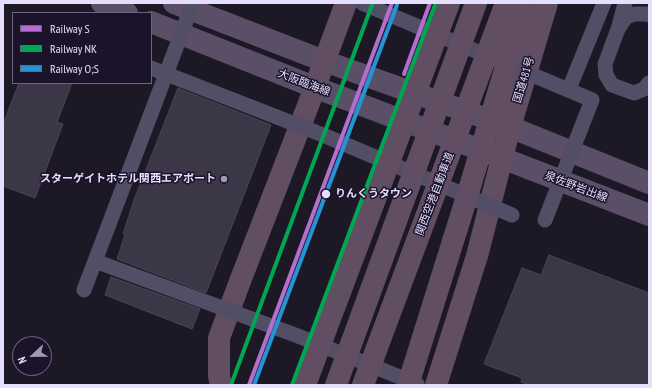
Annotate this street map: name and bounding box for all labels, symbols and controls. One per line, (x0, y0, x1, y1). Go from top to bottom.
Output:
legend (12, 12, 152, 84)
text: Railway S (50, 21, 90, 36)
text: Railway NK (50, 41, 97, 56)
street label: 国道481号 (511, 55, 537, 105)
text: Railway O;S (50, 61, 99, 76)
street label: 大阪臨海線 (276, 67, 332, 99)
street label: 関西空港自動車道 (413, 151, 457, 237)
street label: 泉佐野岩出線 (543, 169, 609, 205)
place label: スターゲイトホテル関西エアポート (40, 172, 216, 186)
marker: スターゲイトホテル関西エアポート (219, 174, 229, 184)
place label: りんくうタウン (335, 187, 412, 201)
marker: りんくうタウン (320, 188, 332, 200)
north arrow (12, 336, 52, 376)
text: N (14, 355, 29, 366)

